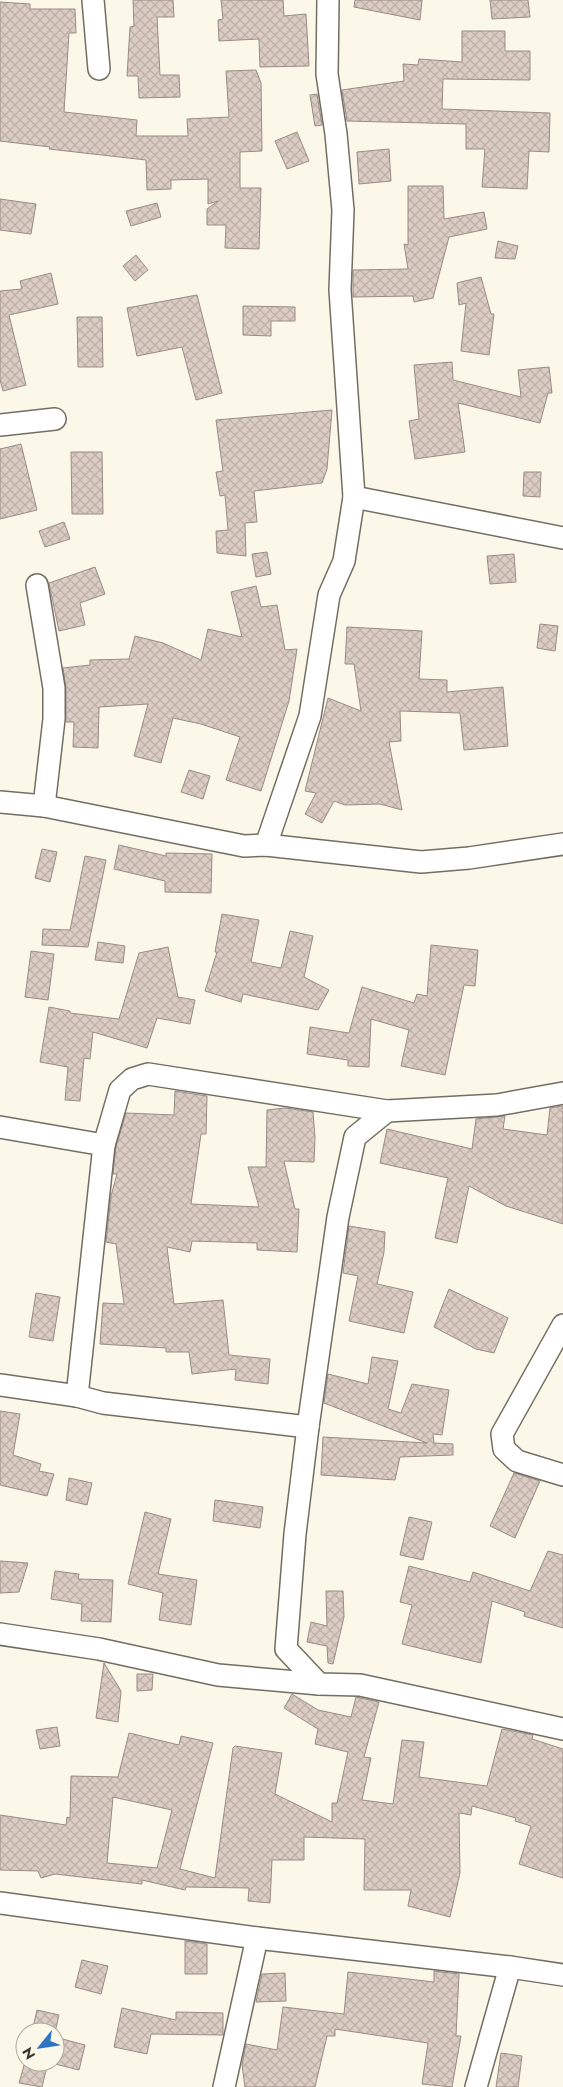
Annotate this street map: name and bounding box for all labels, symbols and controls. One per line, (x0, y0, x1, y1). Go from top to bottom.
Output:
north arrow (15, 2022, 65, 2072)
text: N (17, 2044, 40, 2063)

